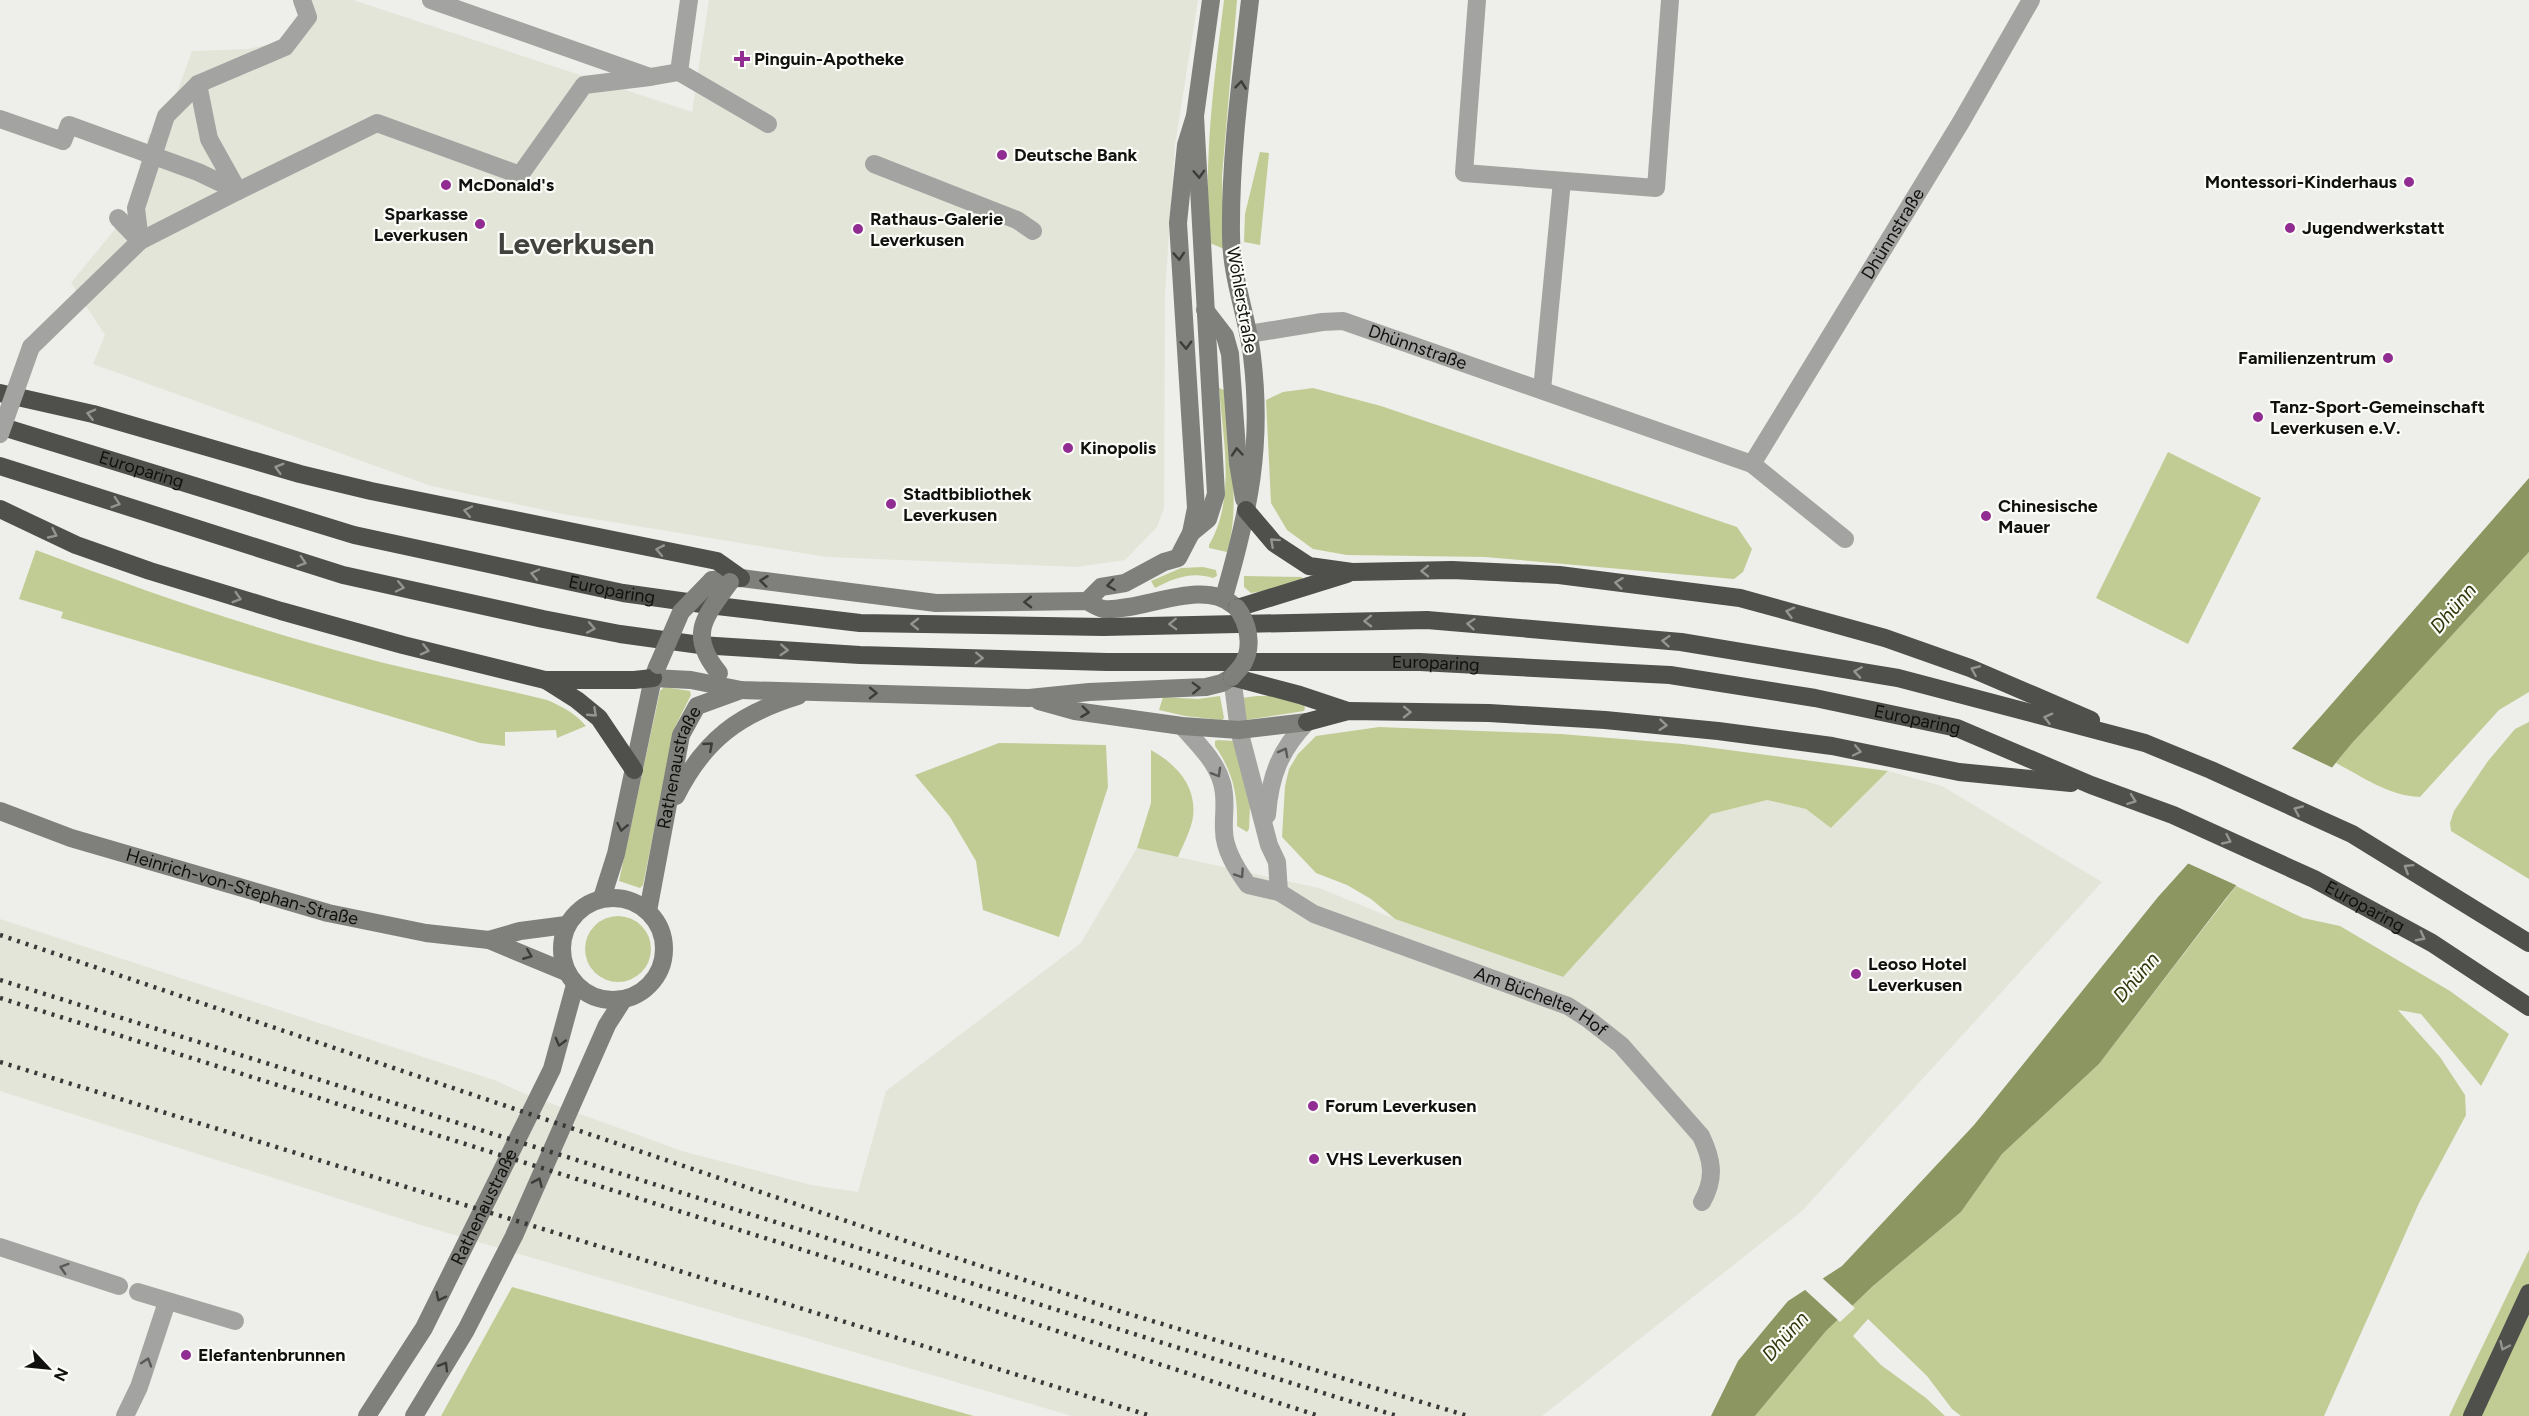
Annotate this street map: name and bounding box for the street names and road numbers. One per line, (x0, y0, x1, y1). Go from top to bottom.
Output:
street label: Dhünnstraße (1857, 184, 1929, 283)
street label: Wöhlerstraße (1222, 245, 1262, 355)
street label: Dhünnstraße (1365, 320, 1470, 375)
street label: Europaring (96, 446, 187, 493)
street label: Europaring (566, 571, 657, 608)
street label: Europaring (1392, 651, 1480, 676)
street label: Europaring (1872, 700, 1963, 739)
street label: Rathenaustraße (653, 702, 706, 831)
street label: Heinrich-von-Stephan-Straße (123, 844, 360, 930)
street label: Europaring (2321, 876, 2409, 937)
street label: Am Büchelter Hof (1471, 962, 1612, 1041)
street label: Rathenaustraße (446, 1145, 522, 1269)

